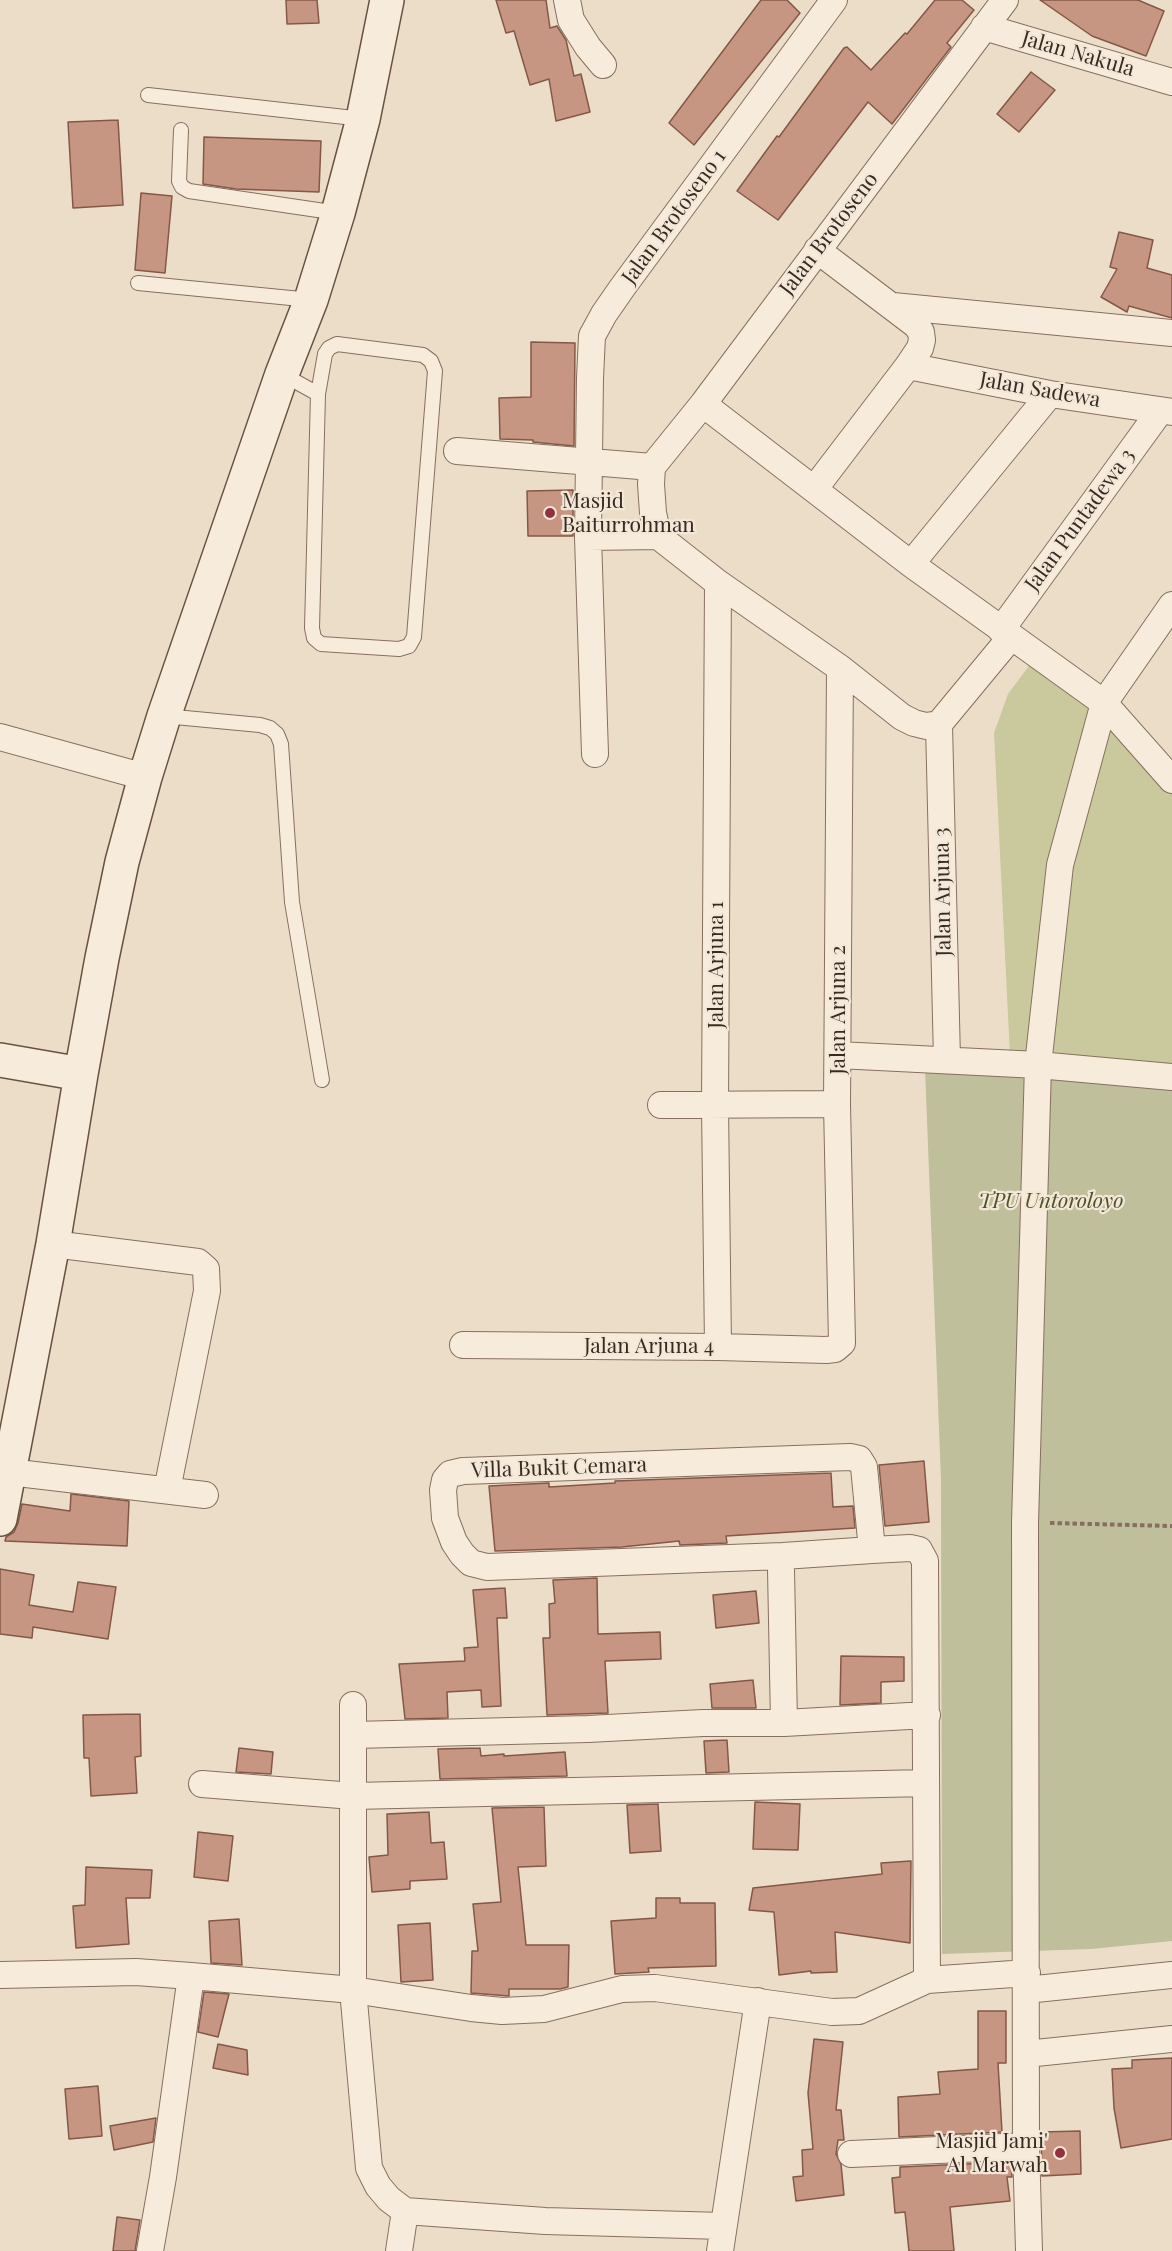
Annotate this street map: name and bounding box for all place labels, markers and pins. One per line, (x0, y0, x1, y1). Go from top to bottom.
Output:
place label: Masjid Baiturrohman (562, 488, 695, 538)
marker: Masjid Baiturrohman (543, 506, 557, 520)
place label: Masjid Jami' Al Marwah (935, 2128, 1048, 2178)
marker: Masjid Jami' Al Marwah (1053, 2146, 1067, 2160)

